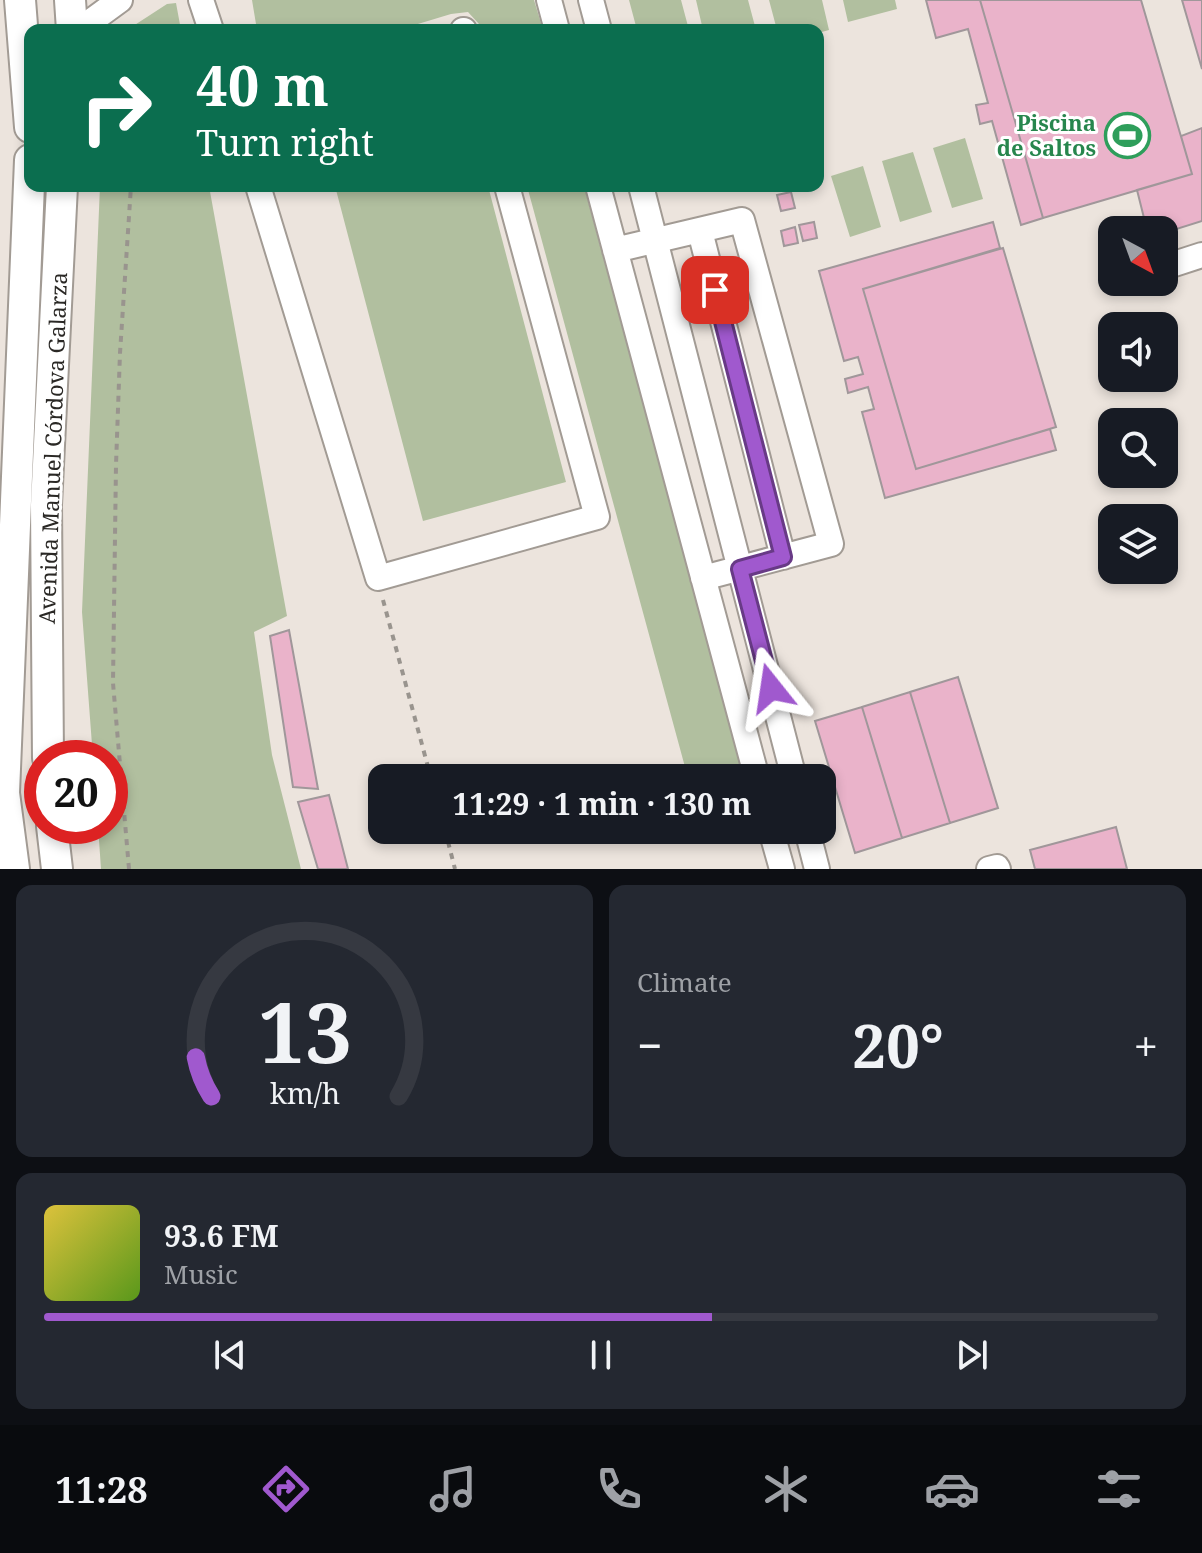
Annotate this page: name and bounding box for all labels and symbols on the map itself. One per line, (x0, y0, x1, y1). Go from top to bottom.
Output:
place label: Piscina de Saltos (997, 107, 1096, 162)
sports icon: Piscina de Saltos (1103, 112, 1151, 160)
north arrow (1098, 216, 1178, 296)
pin (681, 256, 749, 324)
street label: Avenida Manuel Córdova Galarza (31, 272, 73, 624)
position arrow (729, 646, 813, 730)
speed limit sign: 20 (24, 740, 128, 844)

